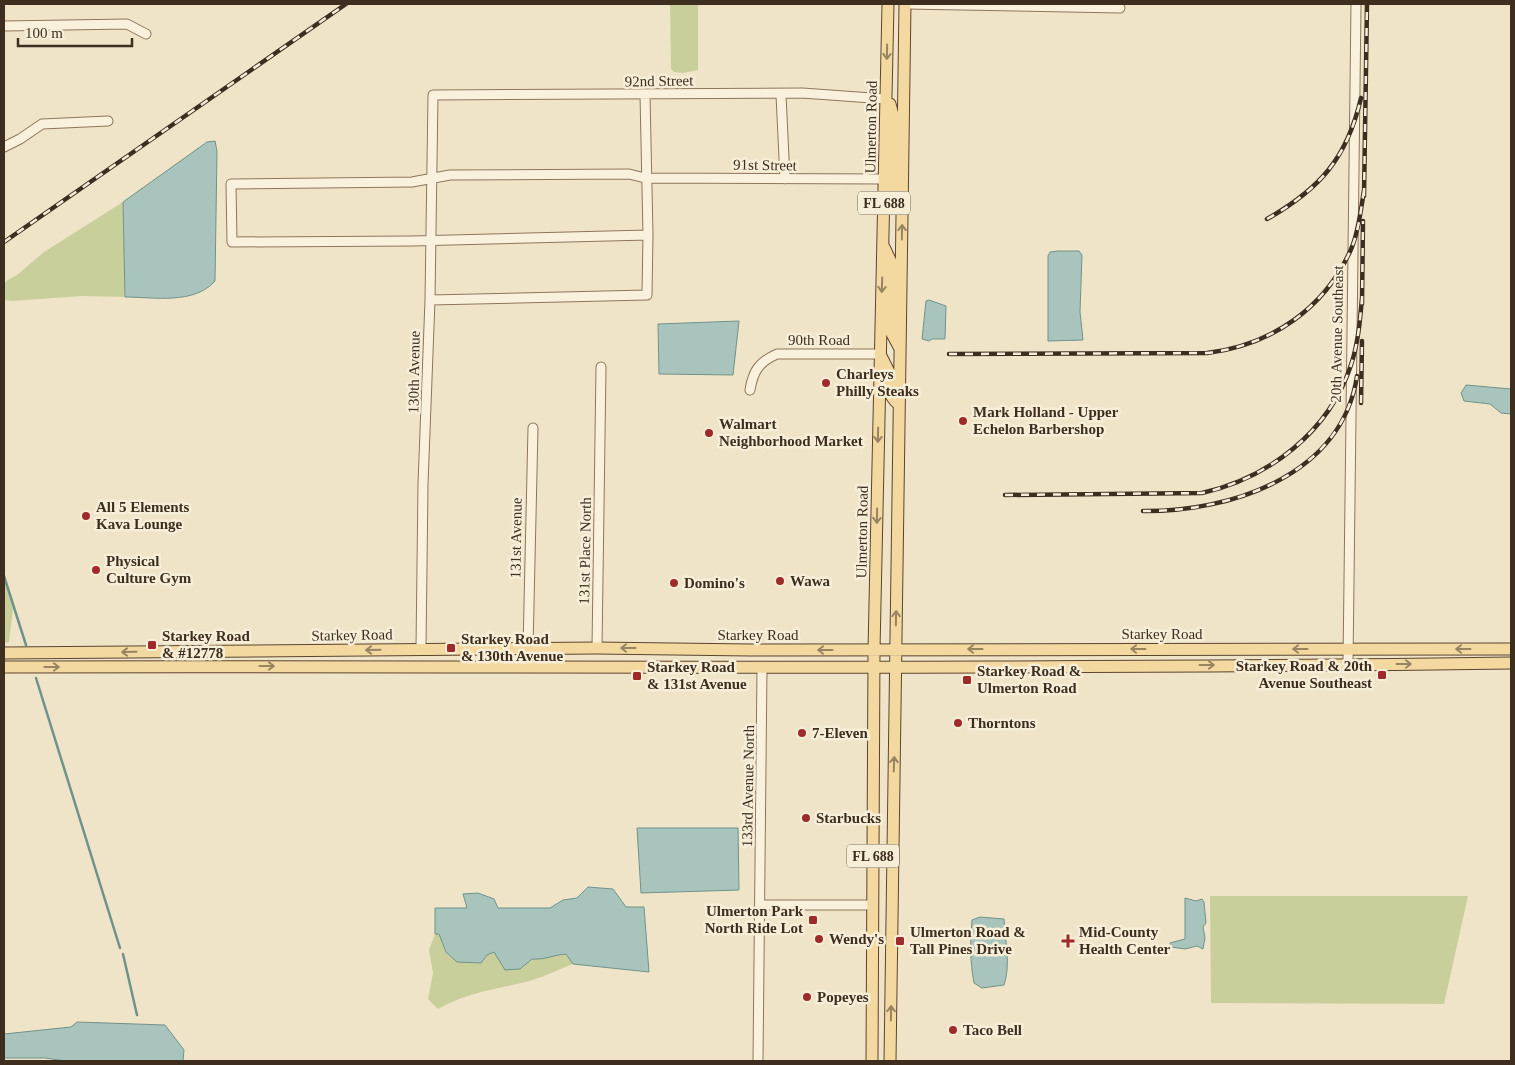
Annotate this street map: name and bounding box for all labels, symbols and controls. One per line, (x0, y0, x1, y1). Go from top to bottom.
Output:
scale bar (18, 15, 131, 47)
text: 100 m (25, 25, 63, 41)
one-way arrow (882, 44, 892, 60)
street label: 92nd Street (624, 72, 694, 90)
street label: Ulmerton Road (862, 80, 880, 174)
street label: 91st Street (733, 156, 798, 174)
road number: FL 688 (858, 192, 910, 214)
one-way arrow (897, 225, 907, 241)
street label: 20th Avenue Southeast (1328, 264, 1346, 403)
one-way arrow (877, 277, 886, 293)
street label: 130th Avenue (405, 330, 423, 413)
street label: 90th Road (788, 332, 851, 348)
place label: Charleys Philly Steaks (836, 366, 919, 399)
marker: Charleys Philly Steaks (820, 377, 832, 389)
place label: Mark Holland - Upper Echelon Barbershop (973, 404, 1119, 437)
marker: Mark Holland - Upper Echelon Barbershop (957, 415, 969, 427)
place label: Walmart Neighborhood Market (719, 416, 863, 449)
one-way arrow (873, 426, 883, 442)
marker: Walmart Neighborhood Market (703, 427, 715, 439)
street label: Ulmerton Road (853, 485, 871, 579)
street label: 131st Avenue (507, 497, 525, 579)
street label: 131st Place North (576, 497, 594, 605)
place label: All 5 Elements Kava Lounge (96, 499, 189, 532)
one-way arrow (872, 508, 882, 524)
marker: All 5 Elements Kava Lounge (80, 510, 92, 522)
place label: Physical Culture Gym (106, 553, 192, 586)
marker: Physical Culture Gym (90, 564, 102, 576)
place label: Wawa (790, 573, 831, 589)
place label: Domino's (684, 575, 745, 591)
marker: Wawa (774, 575, 786, 587)
marker: Domino's (668, 577, 680, 589)
one-way arrow (892, 610, 901, 626)
street label: Starkey Road (311, 626, 393, 644)
street label: Starkey Road (1121, 626, 1203, 642)
street label: Starkey Road (717, 627, 799, 643)
place label: Starkey Road & #12778 (162, 628, 251, 661)
place label: Starkey Road & 130th Avenue (461, 631, 564, 664)
marker: Starkey Road & #12778 (146, 639, 158, 651)
marker: Starkey Road & 130th Avenue (445, 642, 457, 654)
one-way arrow (620, 643, 636, 653)
one-way arrow (967, 644, 984, 654)
one-way arrow (1130, 644, 1146, 654)
one-way arrow (1292, 644, 1308, 654)
one-way arrow (1455, 644, 1471, 654)
one-way arrow (365, 645, 381, 655)
one-way arrow (818, 645, 834, 655)
one-way arrow (122, 647, 138, 657)
place label: Starkey Road & 20th Avenue Southeast (1236, 658, 1373, 691)
place label: Starkey Road & 131st Avenue (647, 659, 747, 692)
one-way arrow (1396, 659, 1412, 669)
one-way arrow (1198, 660, 1214, 670)
one-way arrow (259, 661, 275, 671)
one-way arrow (44, 662, 60, 672)
place label: Starkey Road & Ulmerton Road (977, 663, 1081, 696)
marker: Starkey Road & 20th Avenue Southeast (1376, 669, 1388, 681)
marker: Starkey Road & 131st Avenue (631, 670, 643, 682)
marker: Starkey Road & Ulmerton Road (961, 674, 973, 686)
place label: Thorntons (968, 715, 1036, 731)
marker: Thorntons (952, 717, 964, 729)
street label: 133rd Avenue North (739, 724, 757, 847)
place label: 7-Eleven (812, 725, 868, 741)
marker: 7-Eleven (796, 727, 808, 739)
one-way arrow (889, 756, 899, 772)
place label: Starbucks (816, 810, 881, 826)
marker: Starbucks (800, 812, 812, 824)
road number: FL 688 (847, 844, 899, 868)
place label: Ulmerton Park North Ride Lot (705, 903, 804, 936)
marker: Ulmerton Park North Ride Lot (807, 914, 819, 926)
place label: Ulmerton Road & Tall Pines Drive (910, 924, 1026, 957)
place label: Mid-County Health Center (1079, 924, 1171, 957)
place label: Wendy's (829, 931, 884, 947)
marker: Wendy's (813, 933, 825, 945)
marker: Mid-County Health Center (1061, 934, 1075, 948)
marker: Ulmerton Road & Tall Pines Drive (894, 935, 906, 947)
place label: Popeyes (817, 989, 869, 1005)
marker: Popeyes (801, 991, 813, 1003)
one-way arrow (886, 1005, 896, 1021)
place label: Taco Bell (963, 1022, 1022, 1038)
marker: Taco Bell (947, 1024, 959, 1036)

